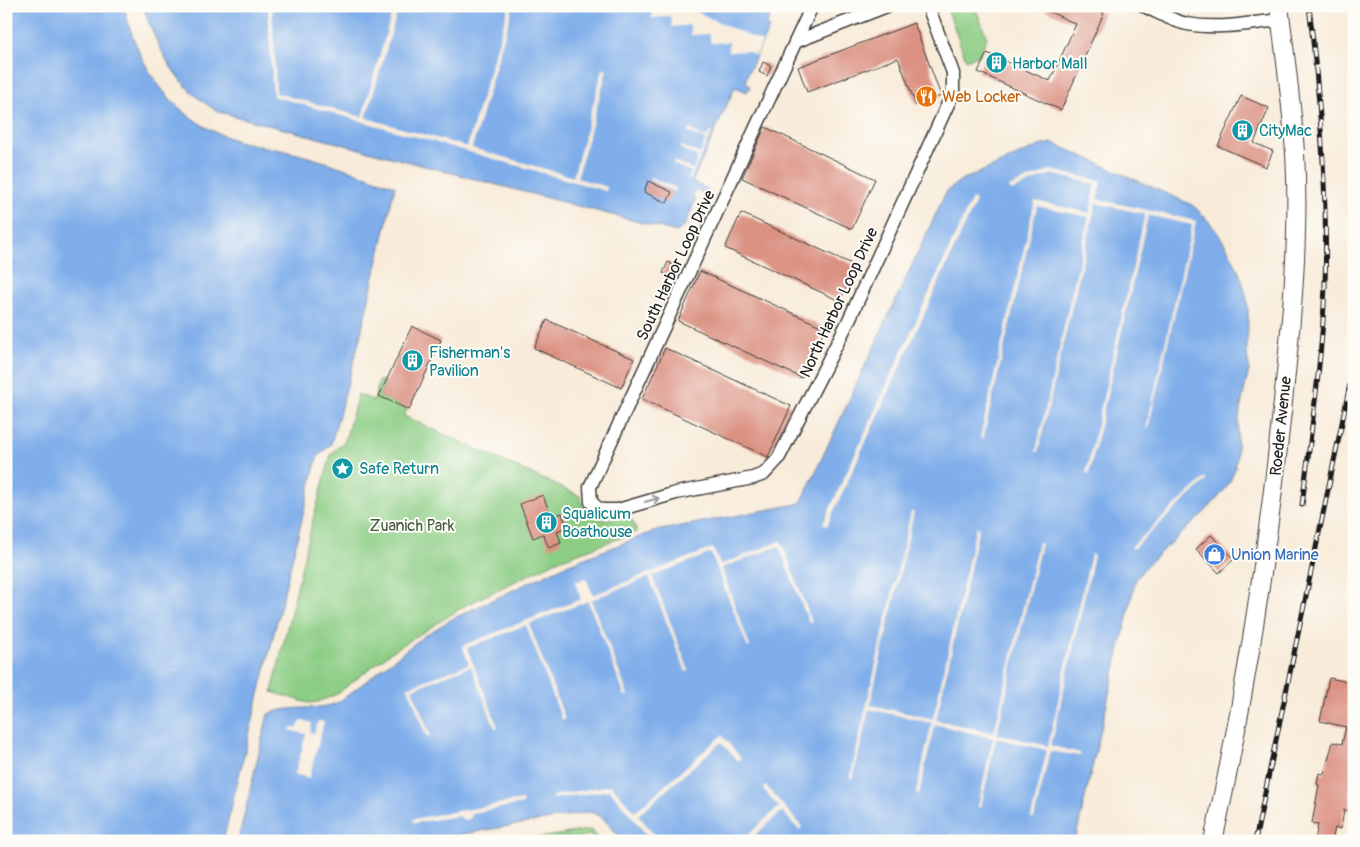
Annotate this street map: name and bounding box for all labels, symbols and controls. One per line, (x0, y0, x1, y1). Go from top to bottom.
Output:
building icon: Harbor Mall (984, 51, 1008, 75)
place label: Harbor Mall (1012, 54, 1088, 74)
restaurant icon: Web Locker (914, 84, 938, 108)
place label: Web Locker (942, 87, 1021, 107)
building icon: CityMac (1231, 118, 1255, 142)
place label: CityMac (1259, 121, 1312, 141)
street label: South Harbor Loop Drive (632, 187, 720, 344)
street label: North Harbor Loop Drive (795, 224, 882, 381)
place label: Fisherman's Pavilion (429, 343, 510, 381)
building icon: Fisherman's Pavilion (401, 349, 425, 373)
street label: Roeder Avenue (1266, 375, 1296, 477)
place icon: Safe Return (331, 456, 355, 480)
place label: Safe Return (359, 459, 439, 479)
one-way arrow (643, 494, 659, 504)
place label: Squalicum Boathouse (562, 504, 632, 542)
building icon: Squalicum Boathouse (534, 510, 558, 534)
park label: Zuanich Park (370, 516, 455, 536)
shop icon: Union Marine (1203, 542, 1227, 566)
place label: Union Marine (1231, 545, 1319, 565)

